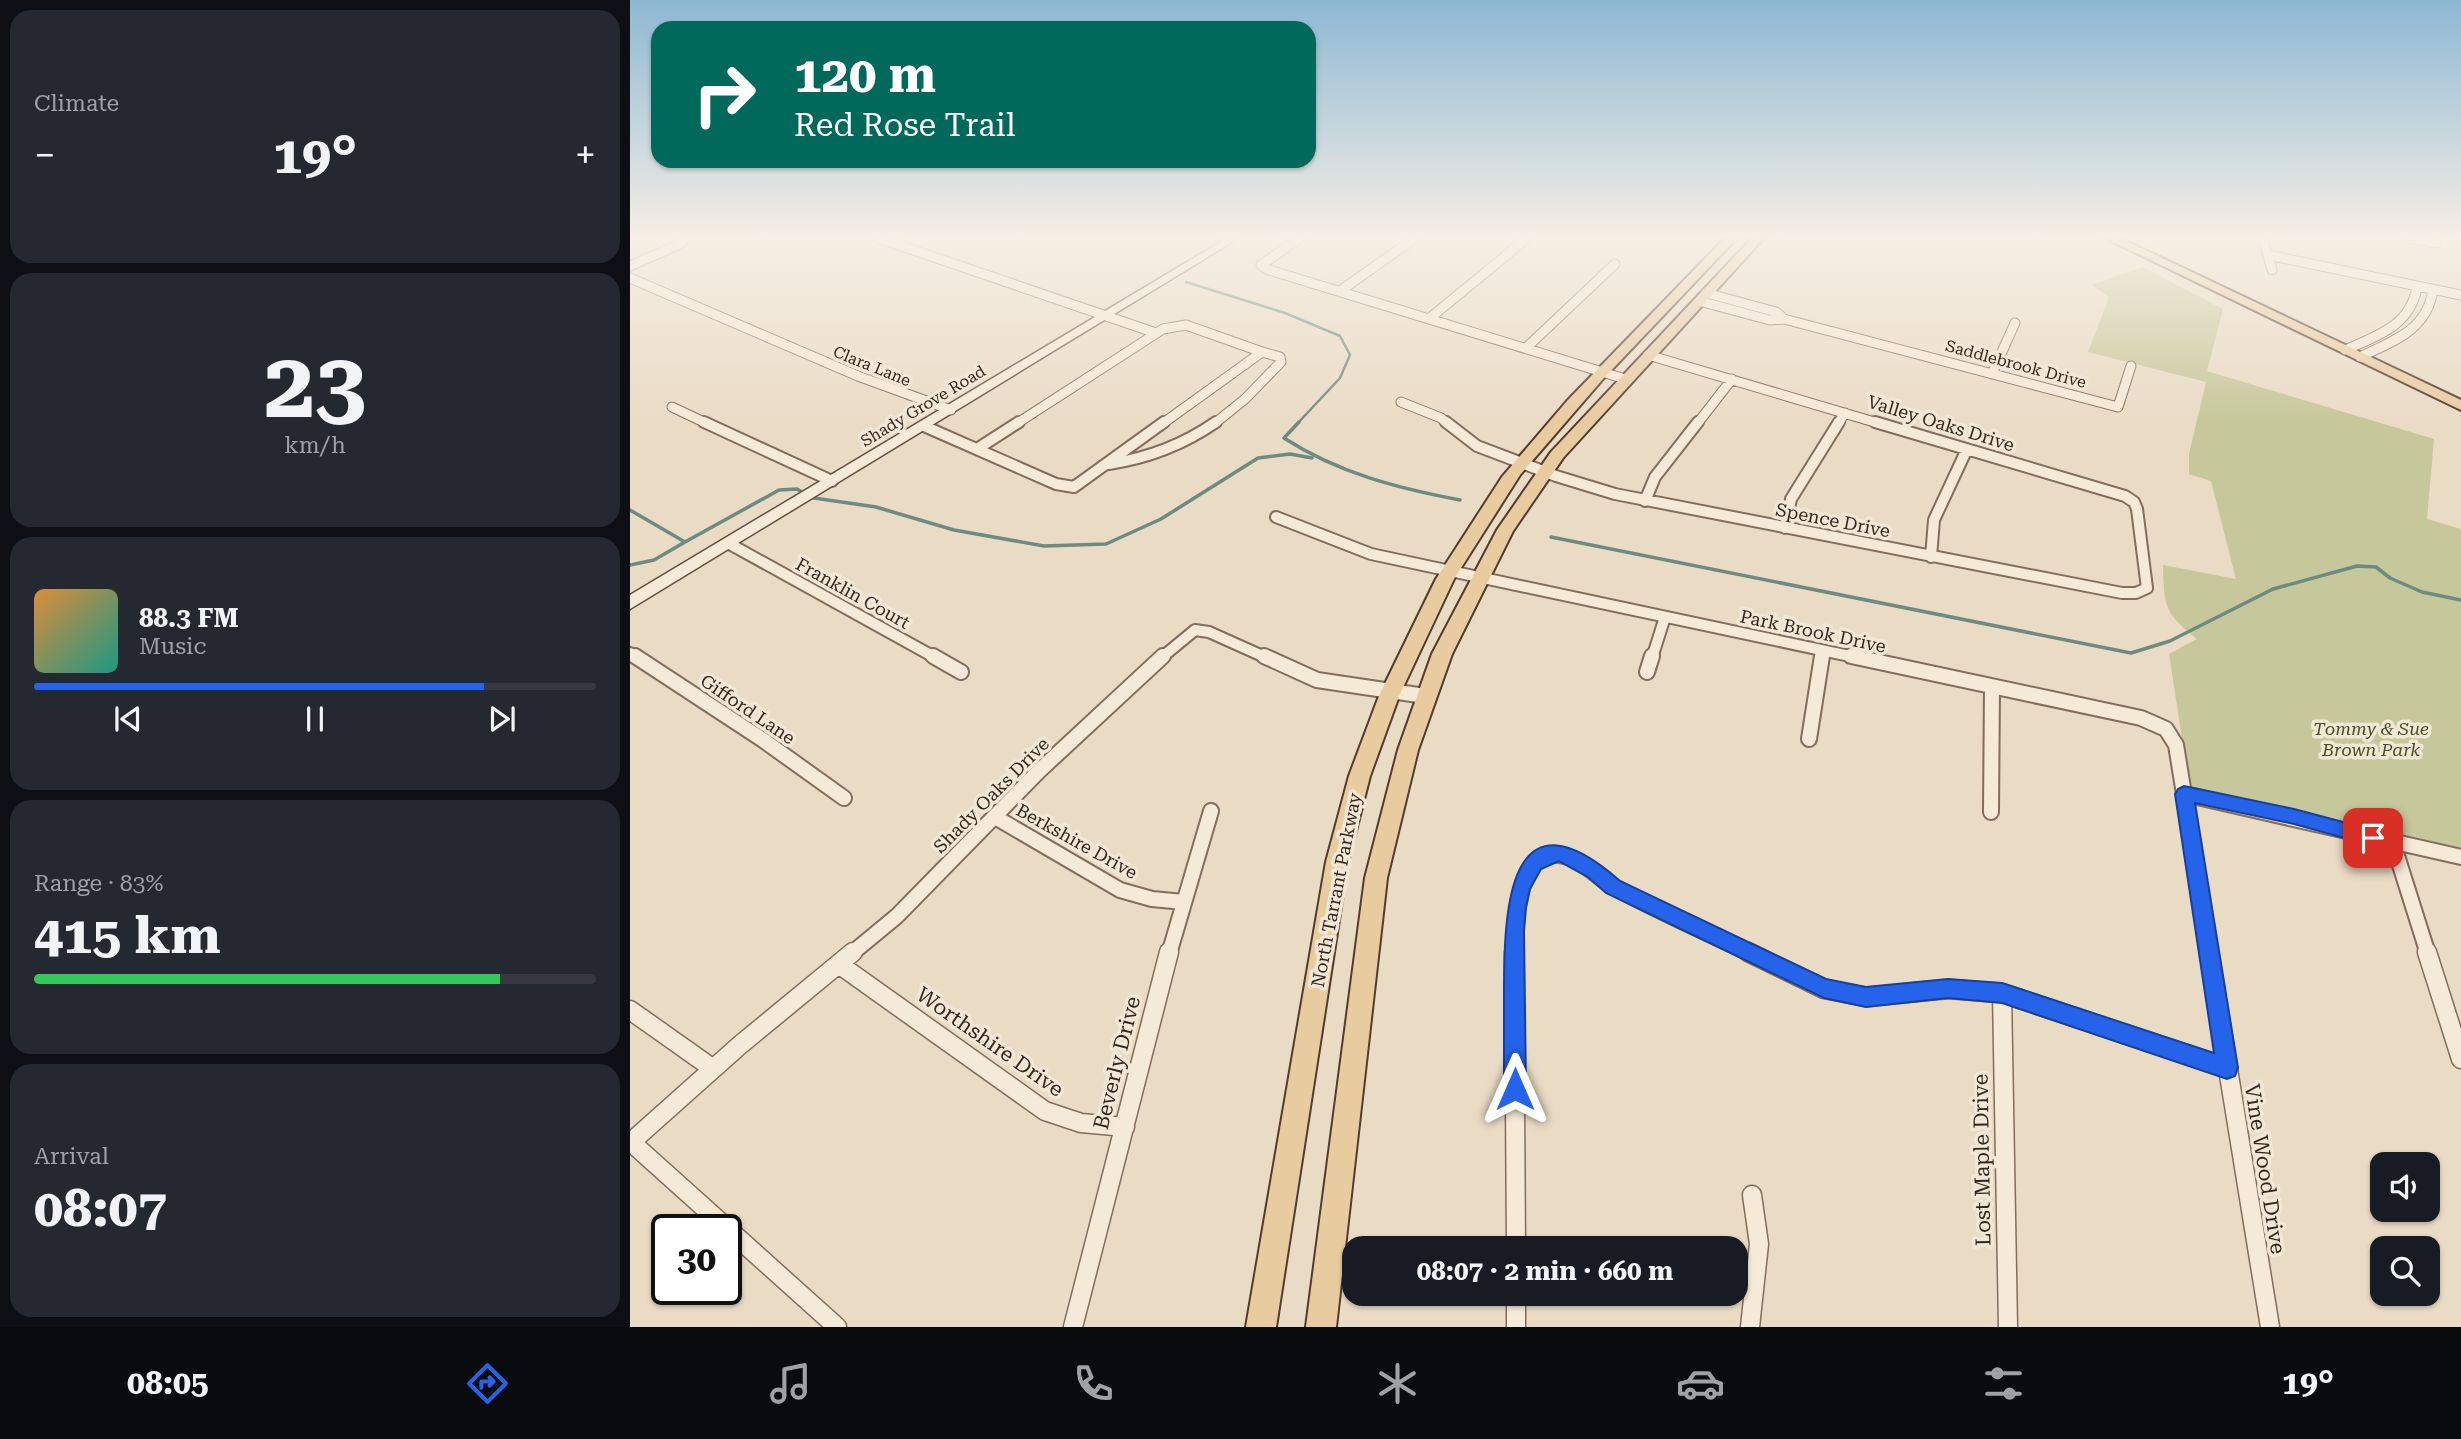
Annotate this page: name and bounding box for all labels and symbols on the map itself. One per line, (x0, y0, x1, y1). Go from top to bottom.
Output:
street label: Saddlebrook Drive (1944, 336, 2089, 392)
street label: Clara Lane (830, 342, 914, 390)
street label: Shady Grove Road (857, 361, 989, 451)
street label: Valley Oaks Drive (1865, 391, 2017, 455)
street label: Spence Drive (1774, 499, 1892, 541)
street label: Franklin Court (792, 553, 914, 633)
street label: Park Brook Drive (1738, 605, 1888, 657)
street label: Gifford Lane (697, 670, 799, 748)
park label: Tommy & Sue Brown Park (2313, 718, 2429, 760)
street label: Shady Oaks Drive (929, 733, 1053, 857)
street label: North Tarrant Parkway (1307, 791, 1365, 989)
street label: Berkshire Drive (1013, 799, 1141, 883)
pin (2343, 808, 2403, 868)
street label: Worthshire Drive (912, 982, 1068, 1102)
street label: Beverly Drive (1089, 994, 1145, 1132)
position arrow (1478, 1052, 1552, 1126)
street label: Lost Maple Drive (1968, 1074, 1996, 1246)
street label: Vine Wood Drive (2240, 1082, 2290, 1256)
speed limit sign: 30 (651, 1214, 742, 1305)

